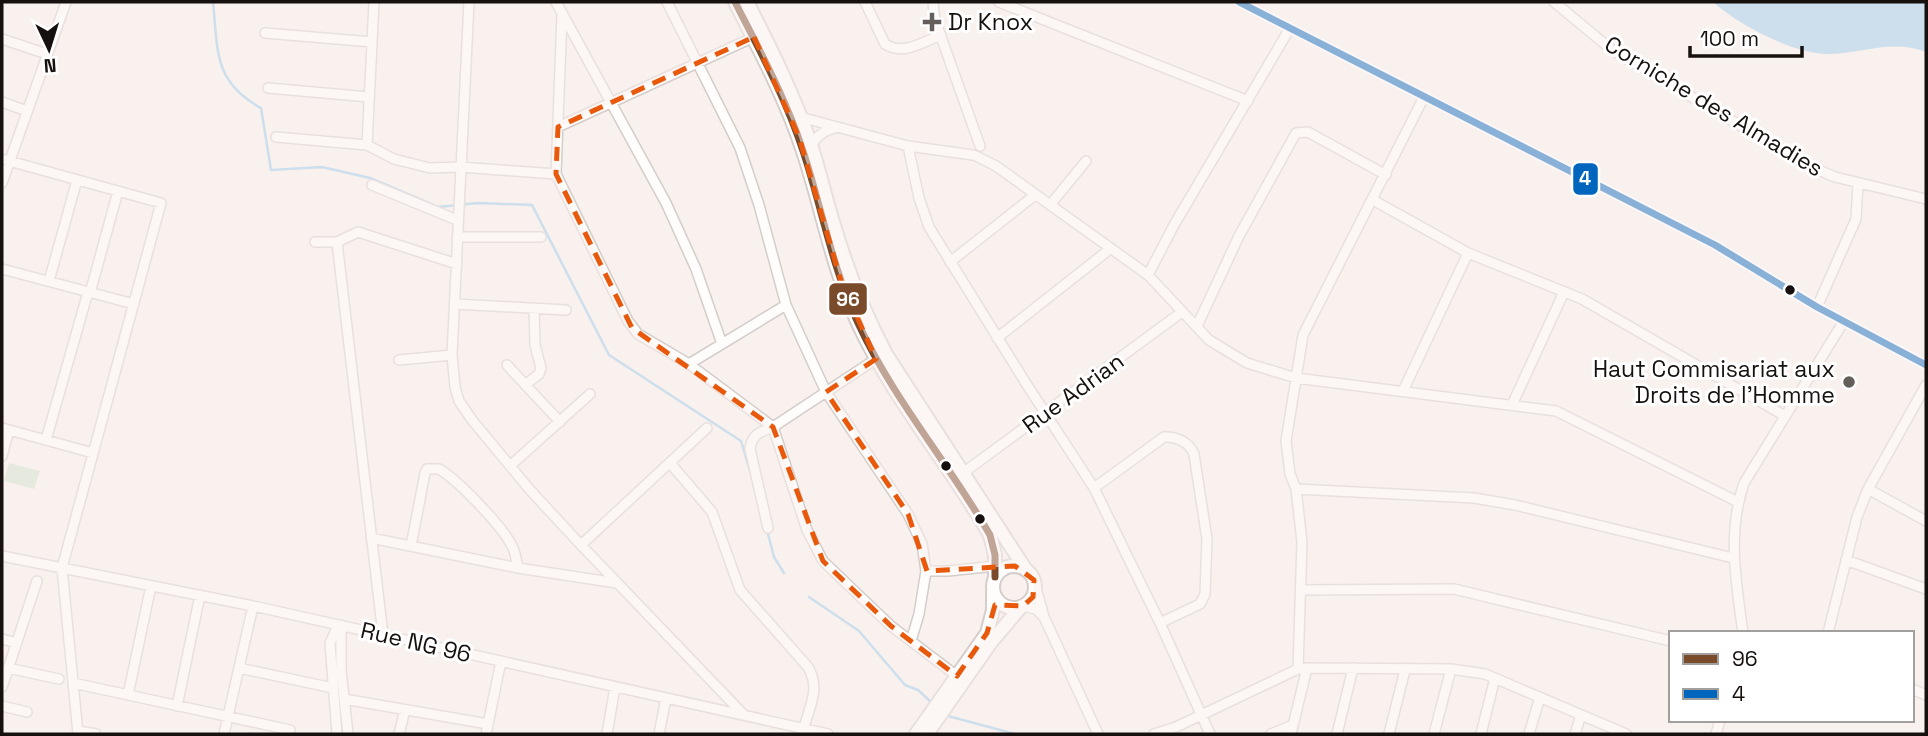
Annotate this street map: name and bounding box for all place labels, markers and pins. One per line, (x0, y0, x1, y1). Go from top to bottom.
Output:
place label: Dr Knox (948, 7, 1033, 37)
marker: Dr Knox (922, 12, 942, 32)
unlabelled marker (1783, 283, 1797, 297)
place label: Haut Commisariat aux Droits de l'Homme (1593, 354, 1835, 410)
marker: Haut Commisariat aux Droits de l'Homme (1841, 374, 1857, 390)
unlabelled marker (939, 459, 953, 473)
unlabelled marker (973, 512, 987, 526)

